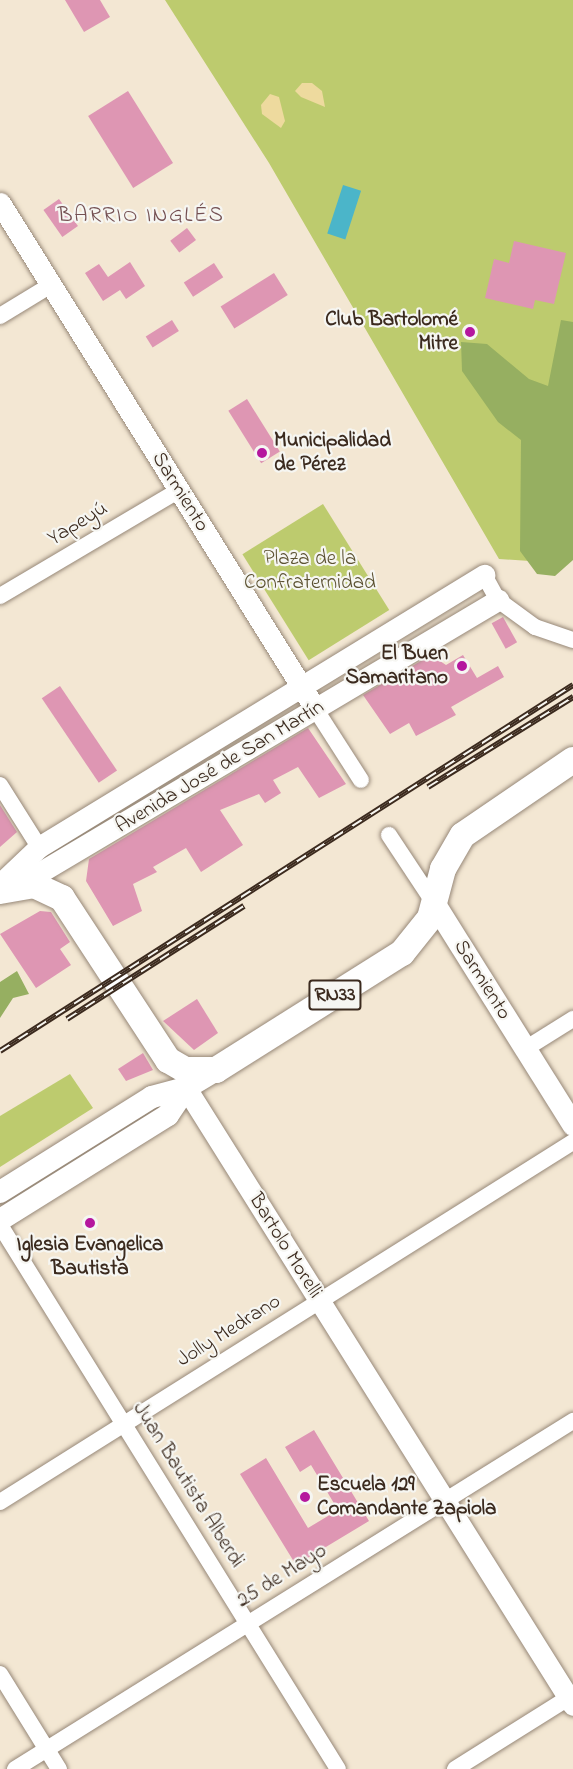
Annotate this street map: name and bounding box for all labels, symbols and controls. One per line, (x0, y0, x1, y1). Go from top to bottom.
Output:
district label: BARRIO INGLÉS (58, 204, 224, 230)
place label: Club Bartolomé Mitre (325, 307, 458, 357)
marker: Club Bartolomé Mitre (463, 325, 477, 339)
place label: Municipalidad de Pérez (274, 428, 391, 478)
marker: Municipalidad de Pérez (255, 446, 269, 460)
street label: Sarmiento (146, 448, 214, 536)
street label: Yapeyú (43, 496, 113, 552)
park label: Plaza de la Confraternidad (244, 546, 376, 596)
place label: El Buen Samaritano (346, 641, 448, 691)
marker: El Buen Samaritano (453, 657, 471, 675)
street label: Avenida José de San Martín (111, 695, 329, 839)
street label: Sarmiento (448, 936, 516, 1024)
road number: RN33 (308, 978, 362, 1012)
street label: Bartolo Morelli (243, 1189, 327, 1303)
marker: Iglesia Evangelica Bautista (83, 1216, 97, 1230)
place label: Iglesia Evangelica Bautista (17, 1232, 163, 1282)
street label: Jolly Medrano (172, 1289, 286, 1373)
street label: Juan Bautista Alberdi (127, 1397, 249, 1573)
place label: Escuela 129 Comandante Zapiola (317, 1472, 496, 1522)
marker: Escuela 129 Comandante Zapiola (298, 1490, 312, 1504)
street label: 25 de Mayo (232, 1538, 332, 1614)

